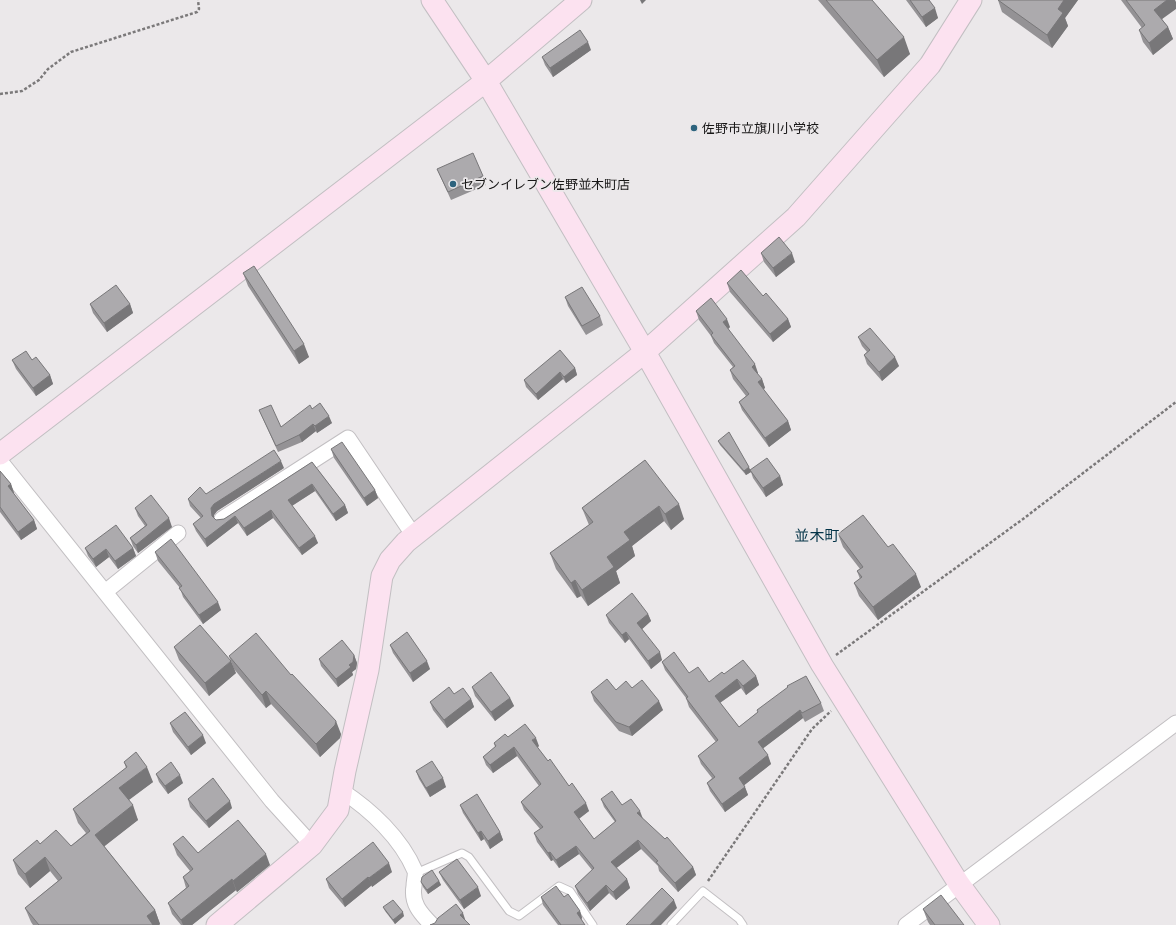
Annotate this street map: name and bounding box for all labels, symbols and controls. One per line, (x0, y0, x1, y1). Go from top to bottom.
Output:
place label: 佐野市立旗川小学校 (702, 121, 819, 136)
marker: 佐野市立旗川小学校 (689, 123, 699, 133)
place label: セブンイレブン佐野並木町店 (461, 177, 630, 192)
marker: セブンイレブン佐野並木町店 (448, 179, 458, 189)
district label: 並木町 (794, 528, 840, 544)

